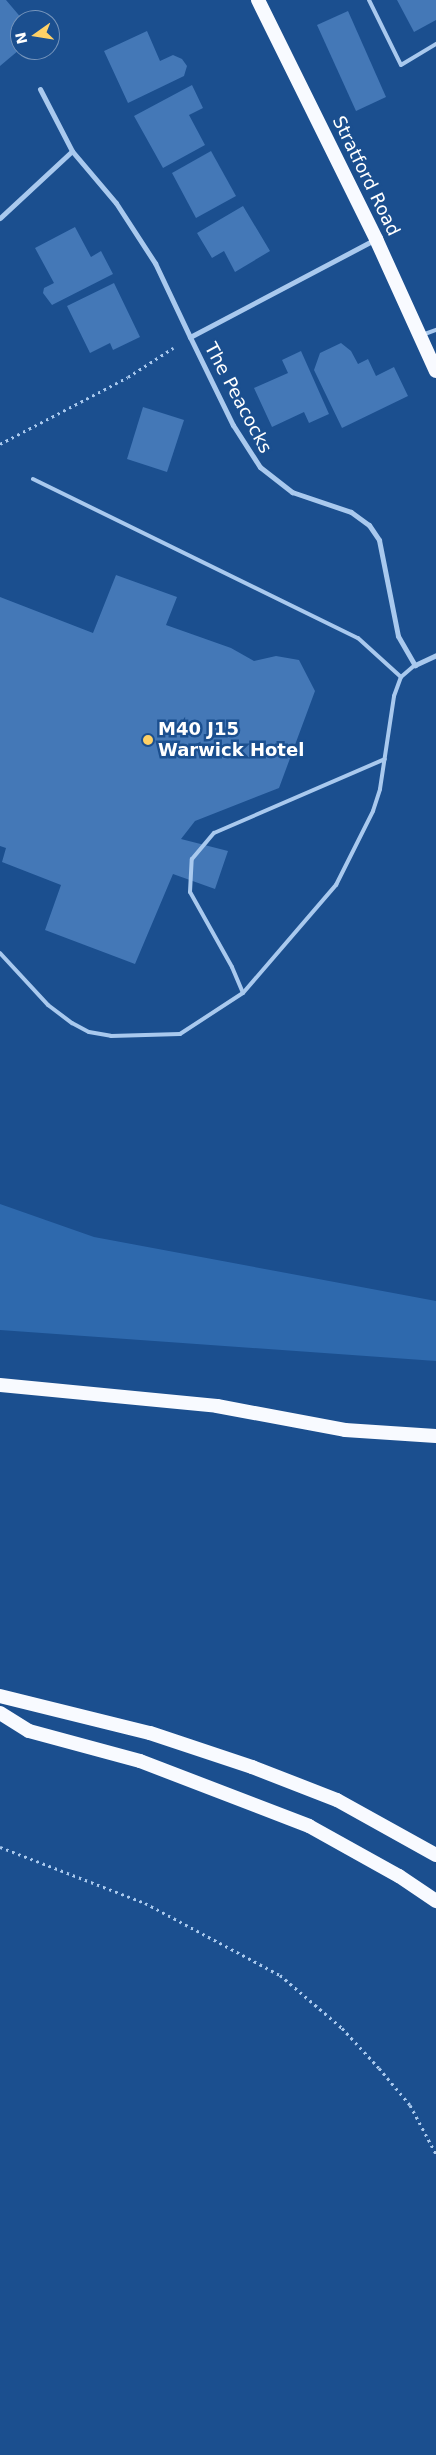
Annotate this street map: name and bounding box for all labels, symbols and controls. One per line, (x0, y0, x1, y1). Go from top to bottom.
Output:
north arrow (10, 10, 60, 60)
text: N (12, 31, 30, 46)
street label: Stratford Road (328, 113, 404, 239)
street label: The Peacocks (200, 339, 276, 457)
place label: M40 J15 Warwick Hotel (158, 719, 304, 762)
marker: M40 J15 Warwick Hotel (142, 734, 154, 746)

